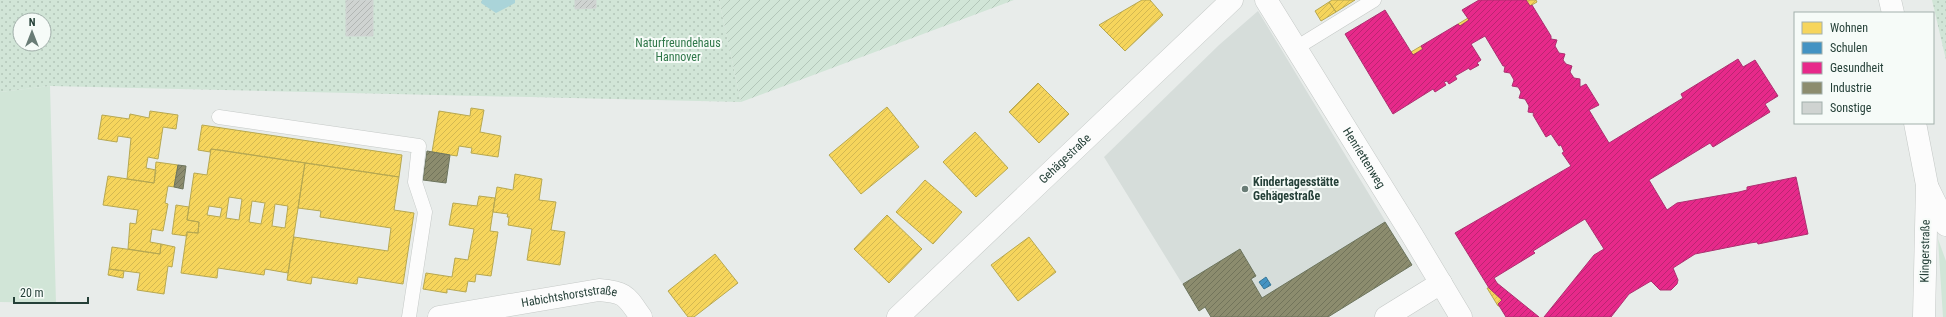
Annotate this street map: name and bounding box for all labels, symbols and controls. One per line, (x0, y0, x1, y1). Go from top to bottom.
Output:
north arrow (12, 12, 52, 52)
legend (1794, 12, 1934, 124)
text: N (29, 16, 36, 29)
text: Wohnen (1830, 21, 1868, 35)
park label: Naturfreundehaus Hannover (635, 36, 721, 64)
text: Schulen (1830, 41, 1868, 55)
text: Gesundheit (1830, 61, 1884, 75)
text: Industrie (1830, 81, 1872, 95)
text: Sonstige (1830, 101, 1872, 115)
street label: Henriettenweg (1340, 125, 1388, 191)
street label: Gehägestraße (1036, 131, 1094, 186)
place label: Kindertagesstätte Gehägestraße (1253, 175, 1339, 203)
marker: Kindertagesstätte Gehägestraße (1240, 184, 1250, 194)
street label: Klingerstraße (1917, 219, 1933, 283)
scale bar (14, 279, 88, 305)
street label: Habichtshorststraße (520, 283, 619, 310)
text: 20 m (20, 286, 44, 300)

